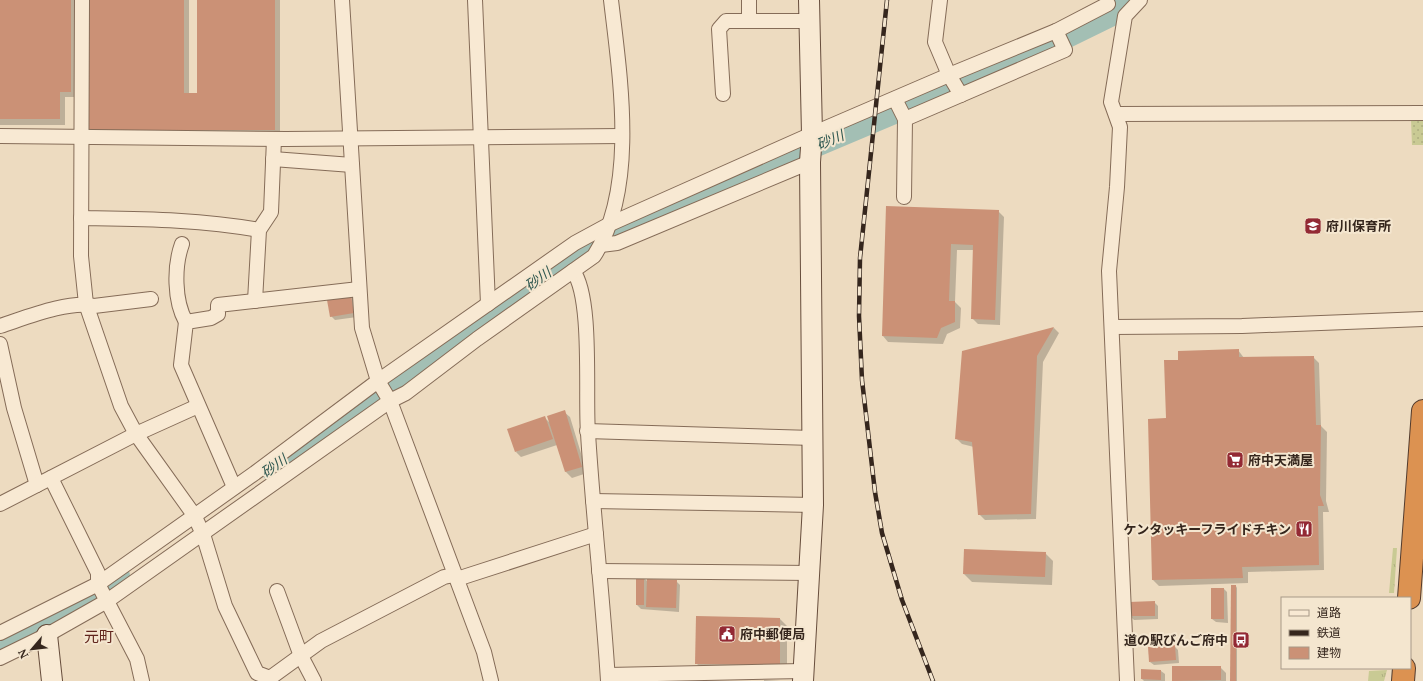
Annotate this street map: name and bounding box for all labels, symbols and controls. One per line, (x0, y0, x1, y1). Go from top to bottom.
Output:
water label: 砂川 (813, 125, 848, 154)
school or university icon: 府川保育所 (1303, 216, 1323, 236)
place label: 府川保育所 (1326, 217, 1391, 235)
water label: 砂川 (521, 262, 556, 294)
water label: 砂川 (257, 449, 292, 481)
supermarket icon: 府中天満屋 (1225, 450, 1245, 470)
place label: 府中天満屋 (1248, 451, 1313, 469)
restaurant icon: ケンタッキーフライドチキン (1294, 519, 1314, 539)
place label: ケンタッキーフライドチキン (1124, 520, 1291, 538)
legend (1281, 597, 1411, 669)
text: 道路 (1317, 604, 1341, 621)
public building icon: 府中郵便局 (717, 624, 737, 644)
text: 鉄道 (1317, 624, 1341, 641)
place label: 府中郵便局 (740, 625, 805, 643)
district label: 元町 (84, 626, 114, 646)
north arrow (12, 629, 52, 669)
bus stop icon: 道の駅びんご府中 (1231, 630, 1251, 650)
place label: 道の駅びんご府中 (1124, 631, 1228, 649)
text: 建物 (1317, 644, 1341, 661)
text: N (14, 646, 31, 661)

